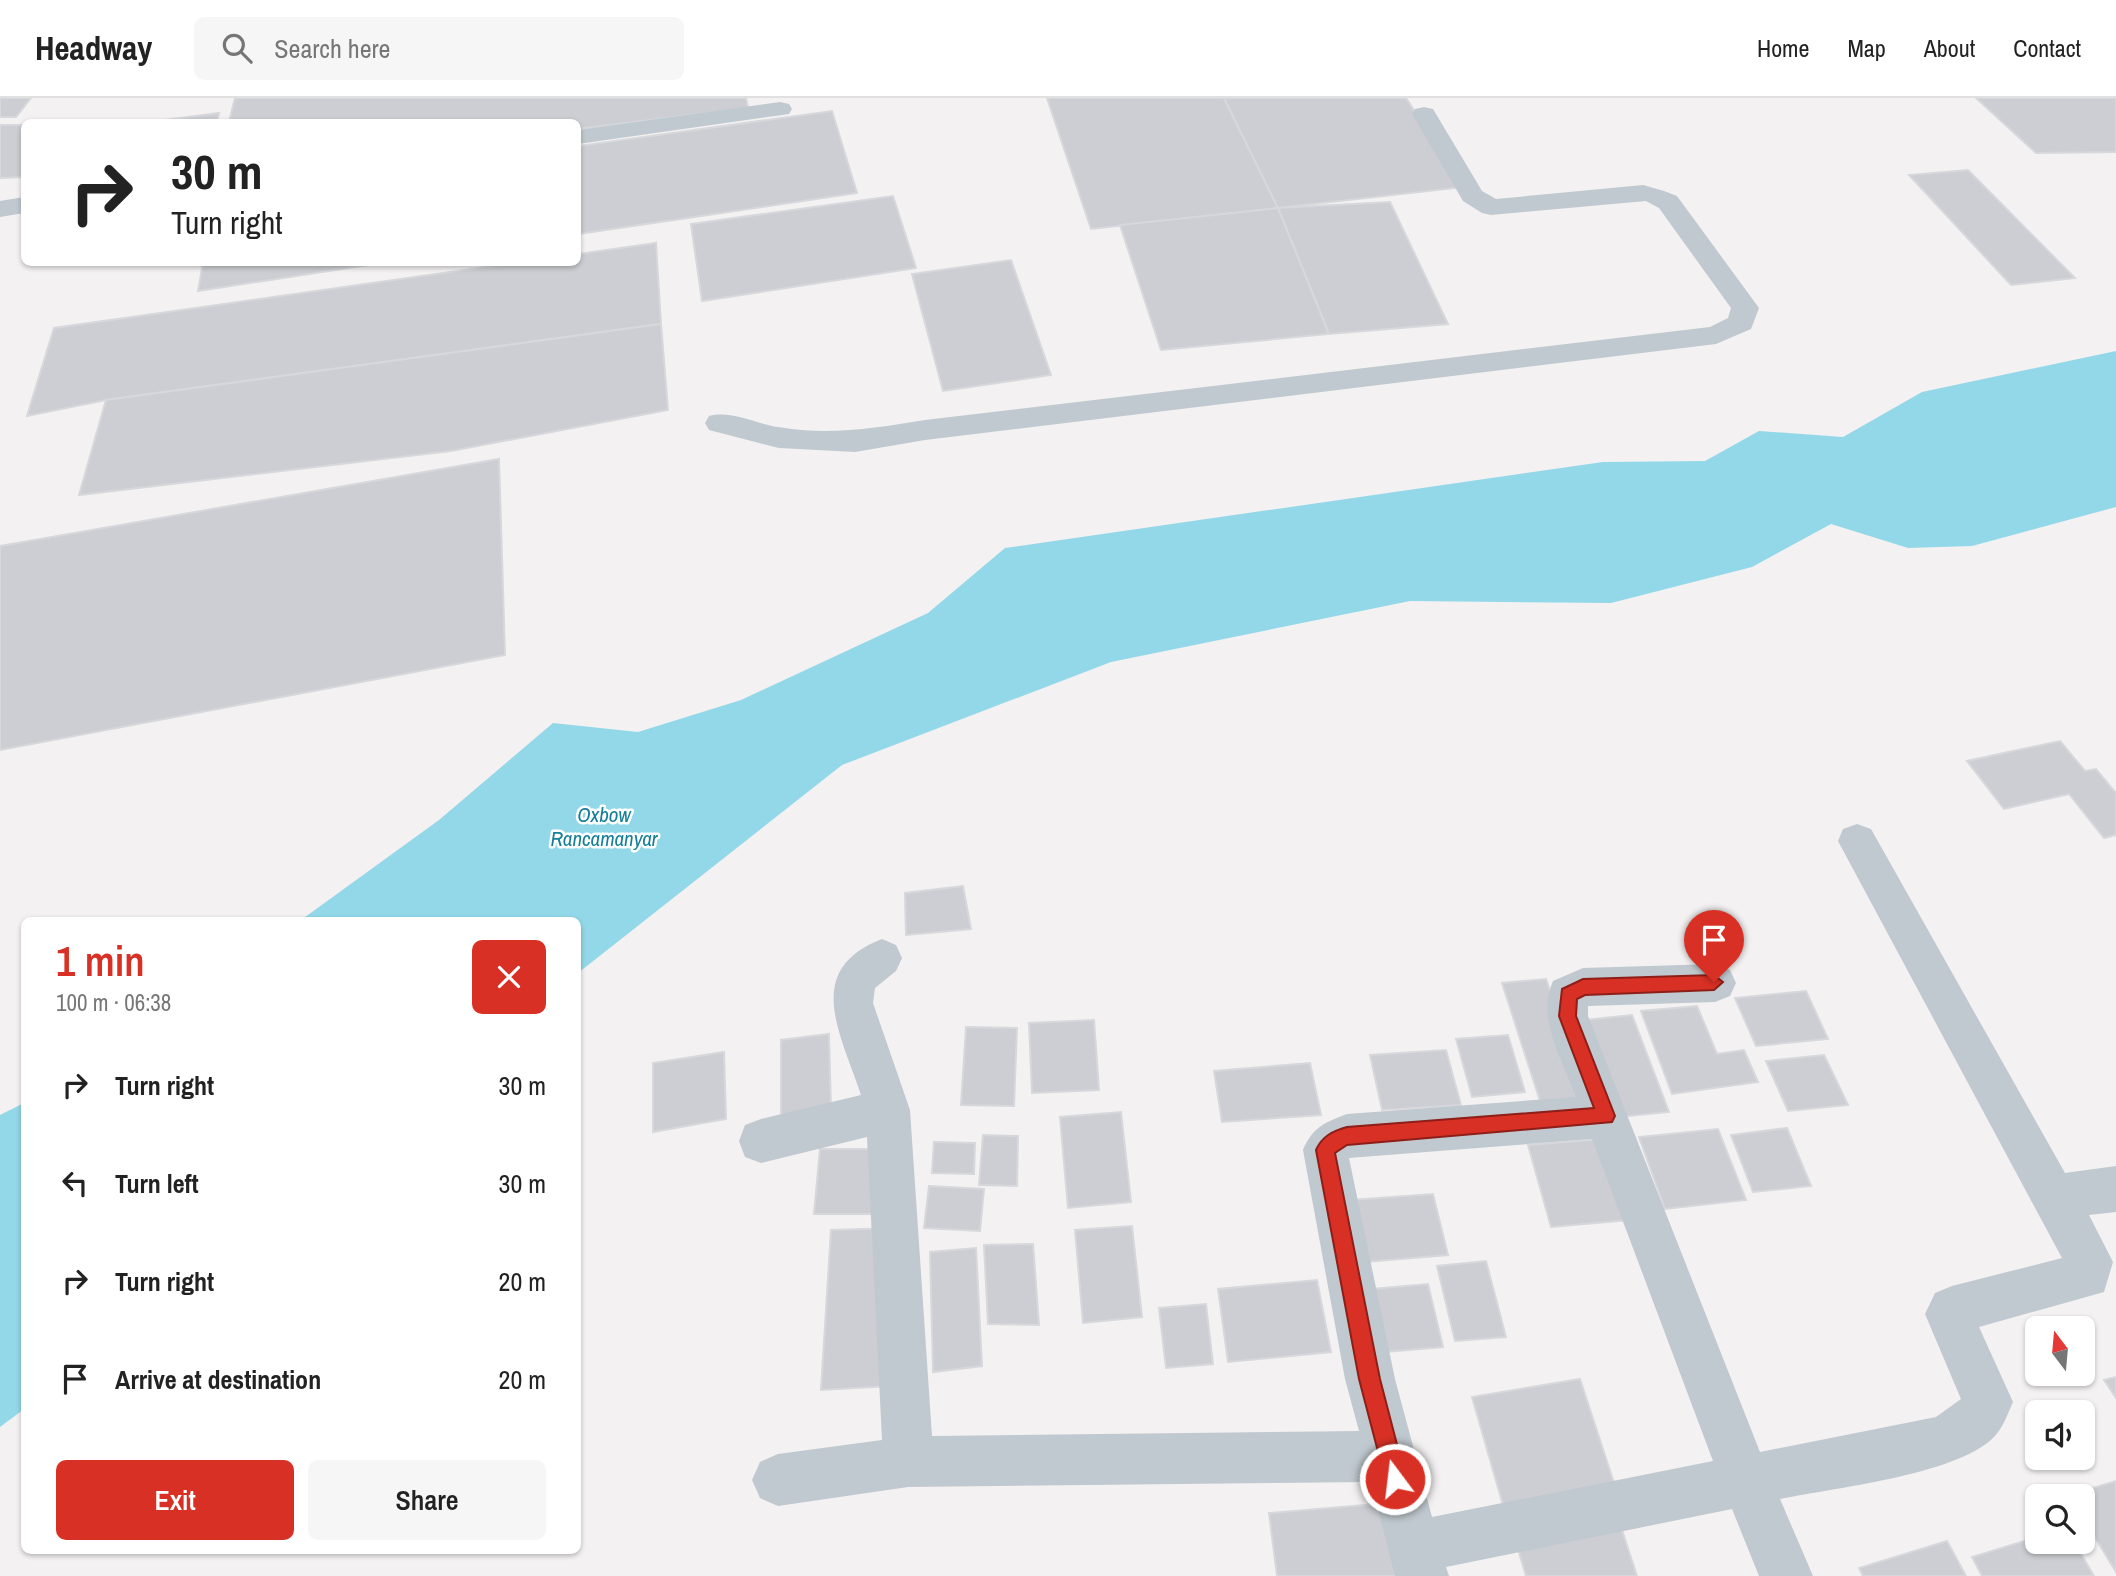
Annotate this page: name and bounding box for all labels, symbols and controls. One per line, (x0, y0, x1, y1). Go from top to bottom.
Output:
search box (194, 17, 684, 80)
text: Headway (35, 26, 152, 70)
icon: search (218, 29, 256, 67)
text: Search here (274, 31, 390, 66)
text: Home (1757, 32, 1809, 64)
text: Map (1847, 32, 1886, 64)
text: About (1924, 32, 1975, 64)
text: Contact (2013, 32, 2081, 64)
text: 30 m (171, 138, 263, 204)
icon: right (56, 147, 147, 238)
text: Turn right (171, 201, 283, 244)
water label: Oxbow Rancamanyar (550, 800, 659, 853)
pin (1684, 910, 1744, 982)
icon: arrive (1695, 921, 1733, 959)
text: 1 min (56, 933, 145, 989)
button: close (472, 940, 546, 1014)
text: 100 m · 06:38 (56, 987, 171, 1018)
icon: right (56, 1066, 94, 1104)
text: Turn right (115, 1068, 214, 1103)
text: 30 m (499, 1068, 546, 1103)
icon: left (56, 1164, 94, 1202)
text: Turn left (115, 1166, 199, 1201)
text: 30 m (499, 1166, 546, 1201)
icon: right (56, 1262, 94, 1300)
text: Turn right (115, 1264, 214, 1299)
text: 20 m (499, 1264, 546, 1299)
north arrow (2025, 1316, 2095, 1386)
map controls (2025, 1316, 2095, 1554)
icon: arrive (56, 1360, 94, 1398)
text: Arrive at destination (115, 1362, 321, 1397)
text: 20 m (499, 1362, 546, 1397)
button: sound (2025, 1400, 2095, 1470)
position arrow (1358, 1442, 1432, 1516)
button: Exit (56, 1460, 294, 1540)
button: Share (308, 1460, 546, 1540)
button: search (2025, 1484, 2095, 1554)

